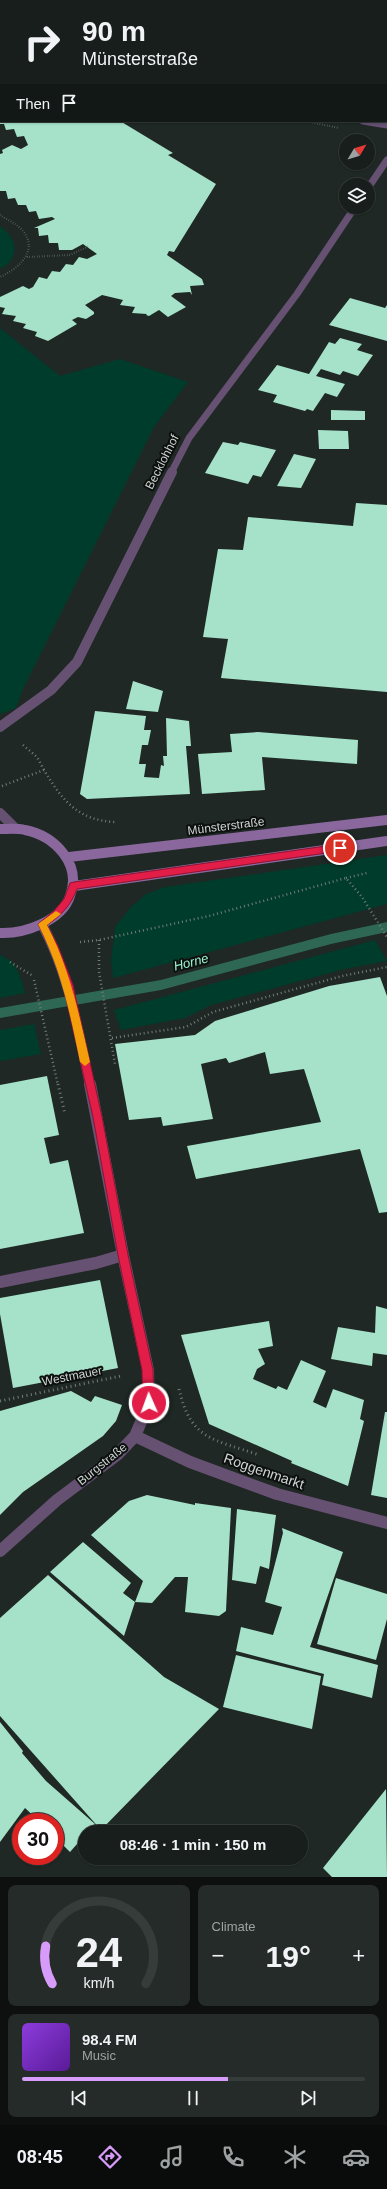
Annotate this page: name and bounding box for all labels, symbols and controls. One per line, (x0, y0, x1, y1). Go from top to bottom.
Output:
icon: right (16, 16, 68, 68)
text: 90 m (82, 16, 146, 47)
text: Münsterstraße (82, 49, 198, 69)
icon: arrive (58, 92, 80, 114)
text: Then (16, 95, 50, 112)
north arrow (339, 134, 375, 170)
map controls (339, 134, 375, 214)
button: layers (339, 178, 375, 214)
street label: Becklohhof (142, 432, 182, 492)
street label: Münsterstraße (187, 814, 266, 838)
pin (323, 831, 357, 865)
icon: arrive (329, 837, 351, 859)
water label: Horne (172, 950, 210, 974)
street label: Westmauer (41, 1363, 103, 1389)
position arrow (128, 1382, 170, 1424)
street label: Burgstraße (75, 1440, 130, 1488)
street label: Roggenmarkt (222, 1450, 306, 1492)
speed limit sign: 30 (12, 1813, 64, 1865)
text: 08:46 · 1 min · 150 m (120, 1836, 266, 1853)
text: Climate (212, 1919, 256, 1934)
text: 24 (76, 1928, 122, 1975)
text: 19° (266, 1940, 311, 1973)
text: − (212, 1943, 224, 1968)
text: + (352, 1943, 365, 1968)
text: km/h (83, 1974, 114, 1990)
text: 98.4 FM (82, 2031, 137, 2048)
text: Music (82, 2048, 116, 2063)
icon: previous (68, 2087, 90, 2109)
icon: pause (182, 2087, 204, 2109)
icon: next (297, 2087, 319, 2109)
icon: directions (96, 2143, 124, 2171)
icon: music (158, 2143, 186, 2171)
icon: phone (219, 2143, 247, 2171)
icon: climate (281, 2143, 309, 2171)
icon: car (342, 2143, 370, 2171)
text: 08:45 (17, 2147, 63, 2167)

